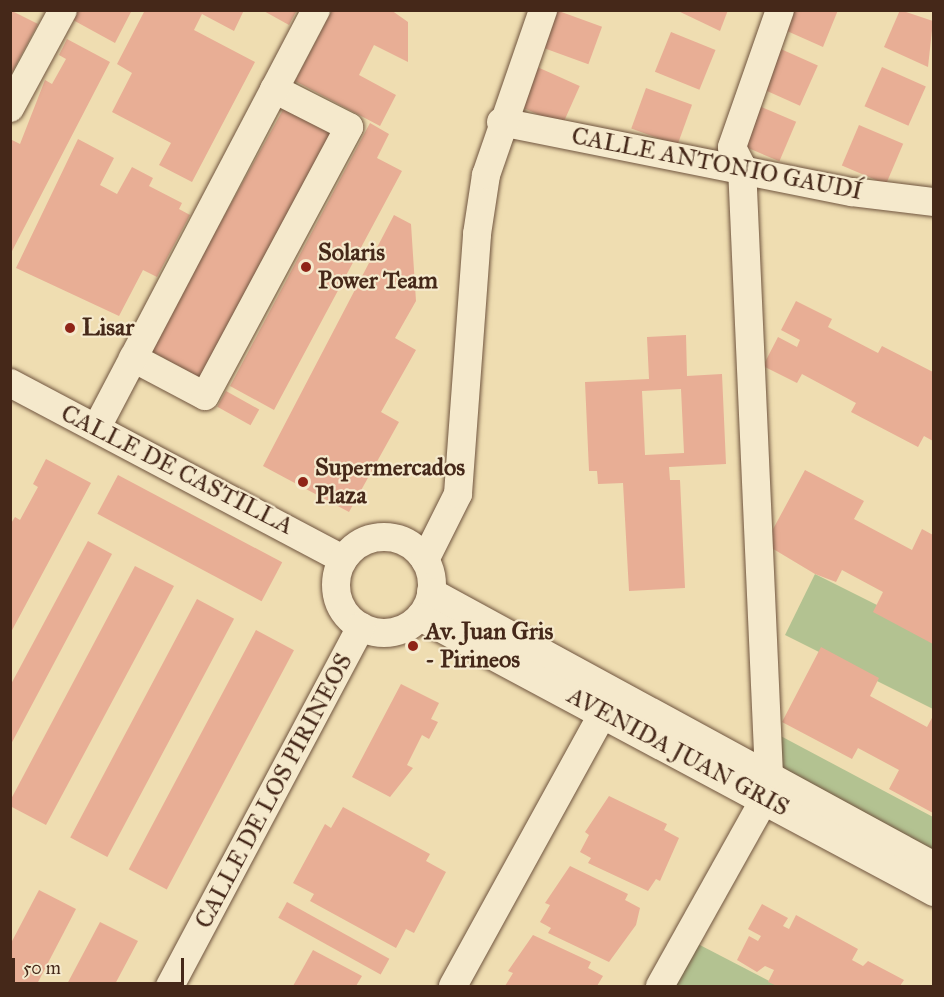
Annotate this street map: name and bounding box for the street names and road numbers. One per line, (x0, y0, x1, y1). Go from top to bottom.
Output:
street label: CALLE ANTONIO GAUDÍ (569, 122, 865, 206)
street label: CALLE DE CASTILLA (56, 399, 298, 541)
street label: CALLE DE LOS PIRINEOS (189, 649, 359, 933)
street label: AVENIDA JUAN GRIS (562, 681, 794, 823)

